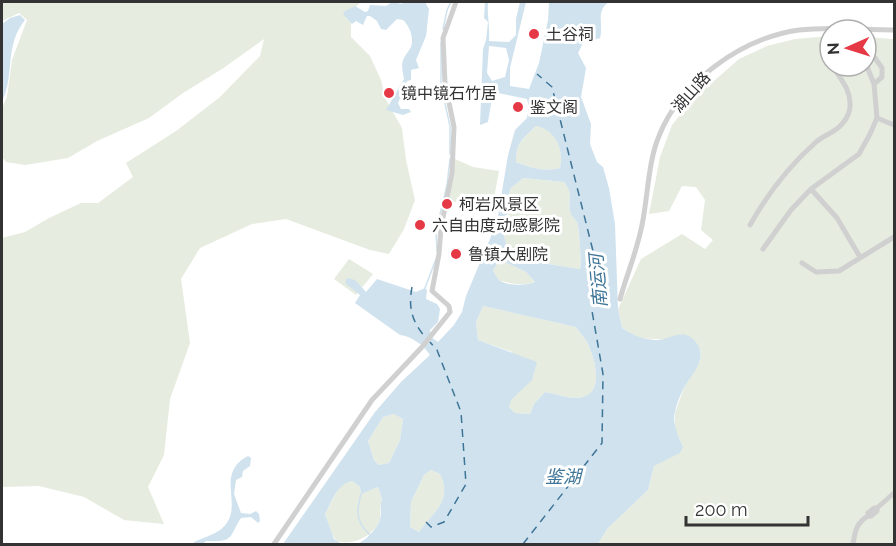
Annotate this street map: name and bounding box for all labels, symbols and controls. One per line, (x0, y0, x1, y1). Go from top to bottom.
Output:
north arrow (818, 18, 878, 78)
place label: 土谷祠 (546, 25, 594, 44)
marker: 土谷祠 (527, 27, 541, 41)
text: N (824, 42, 843, 55)
street label: 湖山路 (668, 68, 714, 116)
place label: 镜中镜石竹居 (401, 84, 497, 103)
marker: 镜中镜石竹居 (382, 86, 396, 100)
place label: 鉴文阁 (530, 98, 578, 117)
marker: 鉴文阁 (511, 100, 525, 114)
place label: 柯岩风景区 (459, 195, 539, 214)
marker: 柯岩风景区 (440, 197, 454, 211)
place label: 六自由度动感影院 (432, 216, 560, 235)
marker: 六自由度动感影院 (413, 218, 427, 232)
place label: 鲁镇大剧院 (468, 245, 548, 264)
marker: 鲁镇大剧院 (449, 247, 463, 261)
water label: 南运河 (585, 250, 611, 309)
water label: 鉴湖 (545, 466, 584, 487)
scale bar (686, 489, 808, 527)
text: 200 m (695, 499, 748, 520)

